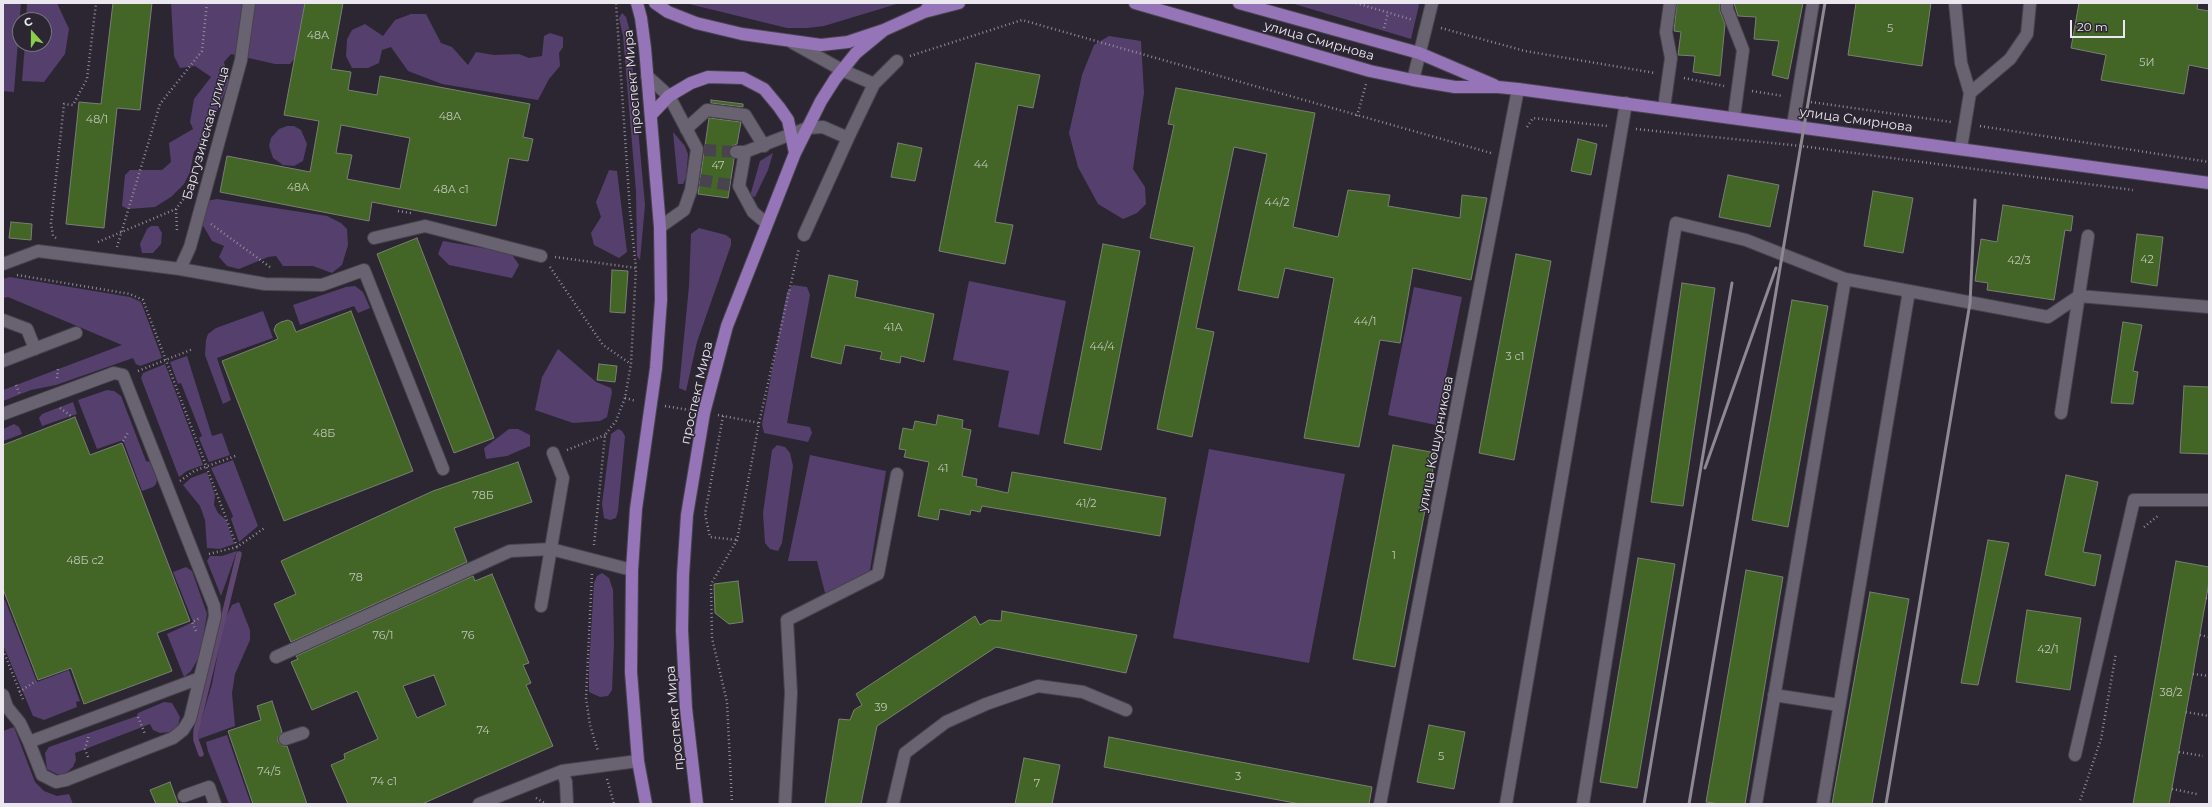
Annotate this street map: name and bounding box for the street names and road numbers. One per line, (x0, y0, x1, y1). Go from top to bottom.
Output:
street label: улица Смирнова (1262, 18, 1376, 64)
street label: проспект Мира (621, 29, 645, 135)
street label: Баргузинская улица (179, 64, 233, 202)
street label: улица Смирнова (1798, 104, 1914, 136)
street label: проспект Мира (678, 340, 716, 446)
street label: улица Кошурникова (1415, 375, 1457, 513)
street label: проспект Мира (663, 665, 687, 771)

